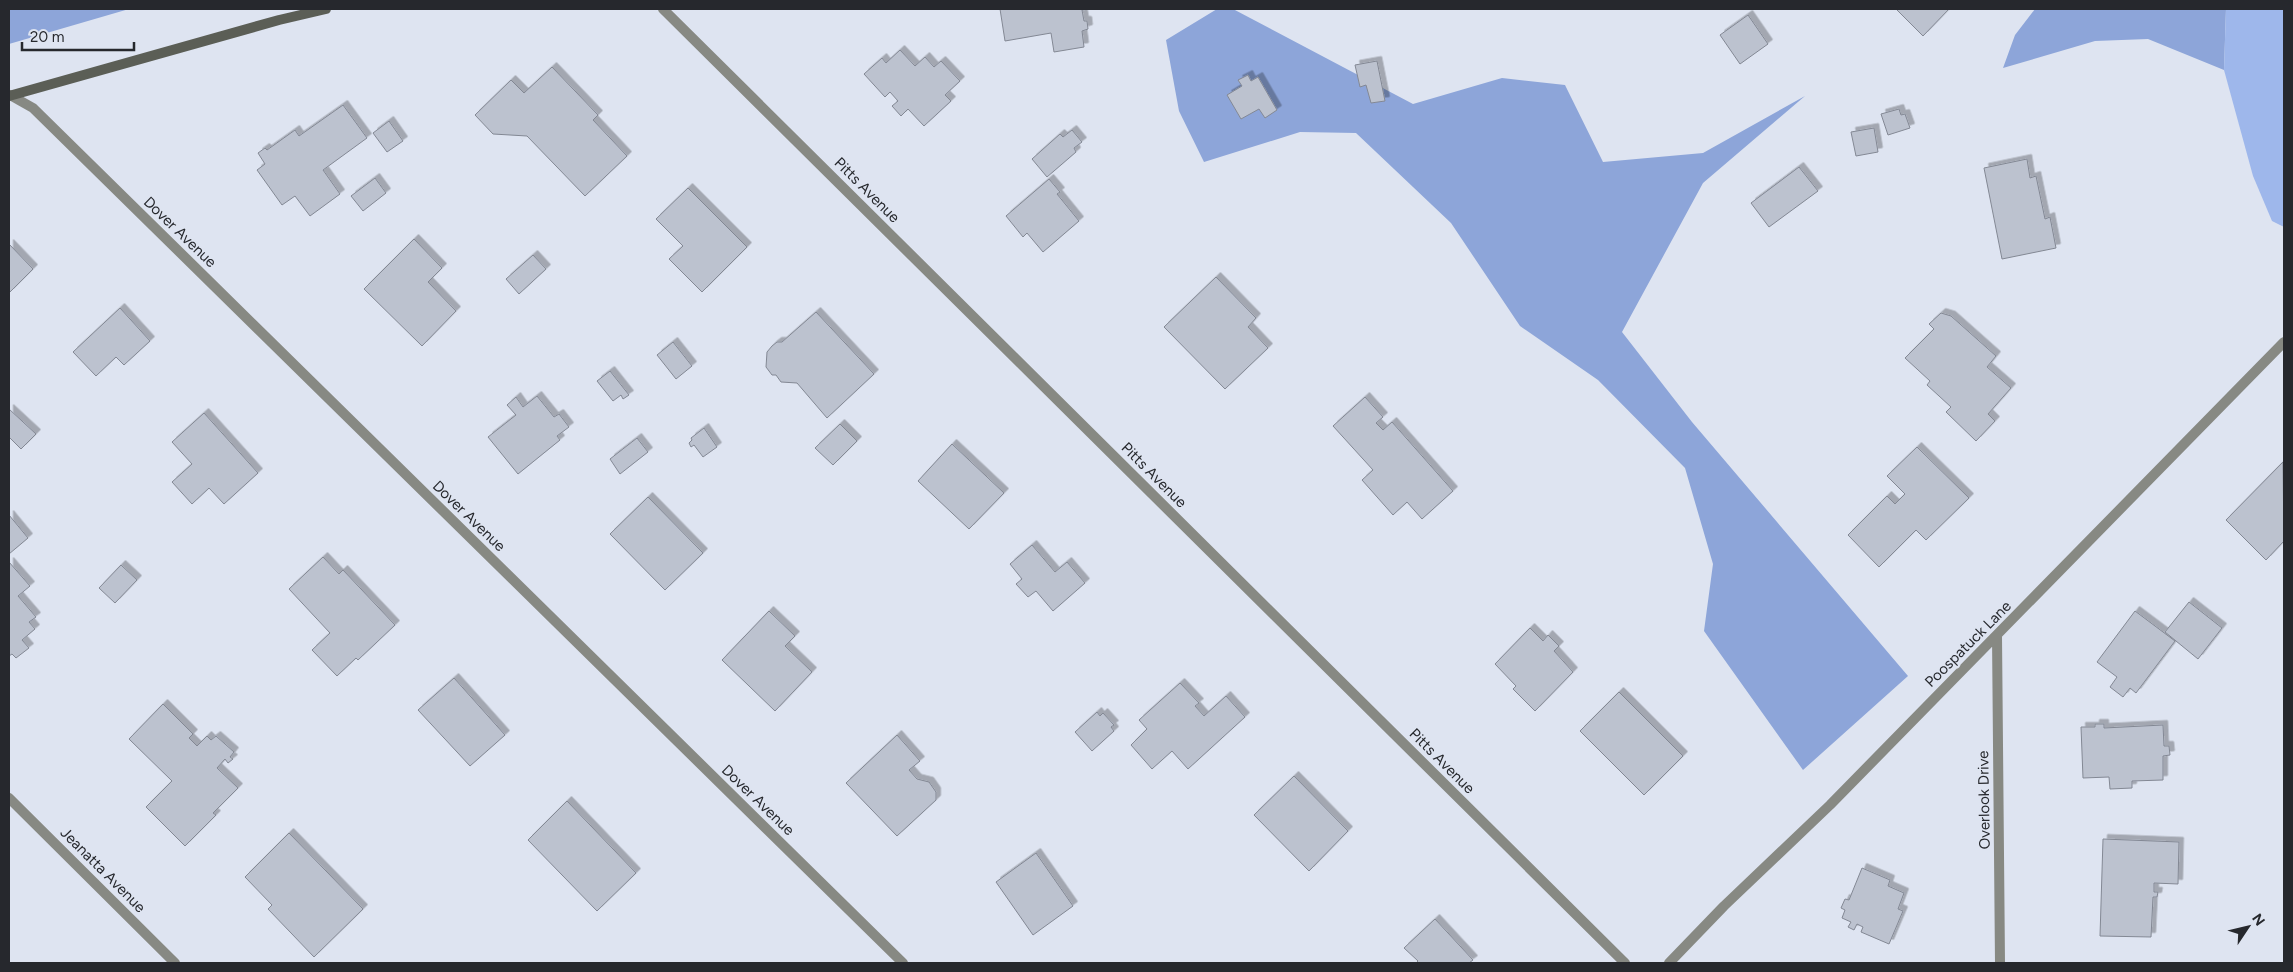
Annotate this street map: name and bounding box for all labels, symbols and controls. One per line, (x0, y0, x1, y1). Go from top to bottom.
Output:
scale bar (22, 20, 135, 52)
text: 20 m (30, 28, 64, 46)
street label: Pitts Avenue (831, 154, 903, 226)
street label: Dover Avenue (140, 193, 220, 271)
street label: Pitts Avenue (1118, 439, 1190, 511)
street label: Dover Avenue (429, 477, 509, 555)
street label: Poospatuck Lane (1921, 597, 2015, 691)
street label: Pitts Avenue (1406, 725, 1478, 797)
street label: Overlook Drive (1974, 750, 1994, 850)
street label: Dover Avenue (718, 761, 798, 839)
street label: Jeanatta Avenue (57, 824, 149, 916)
north arrow (2223, 902, 2273, 952)
text: N (2248, 911, 2268, 929)

